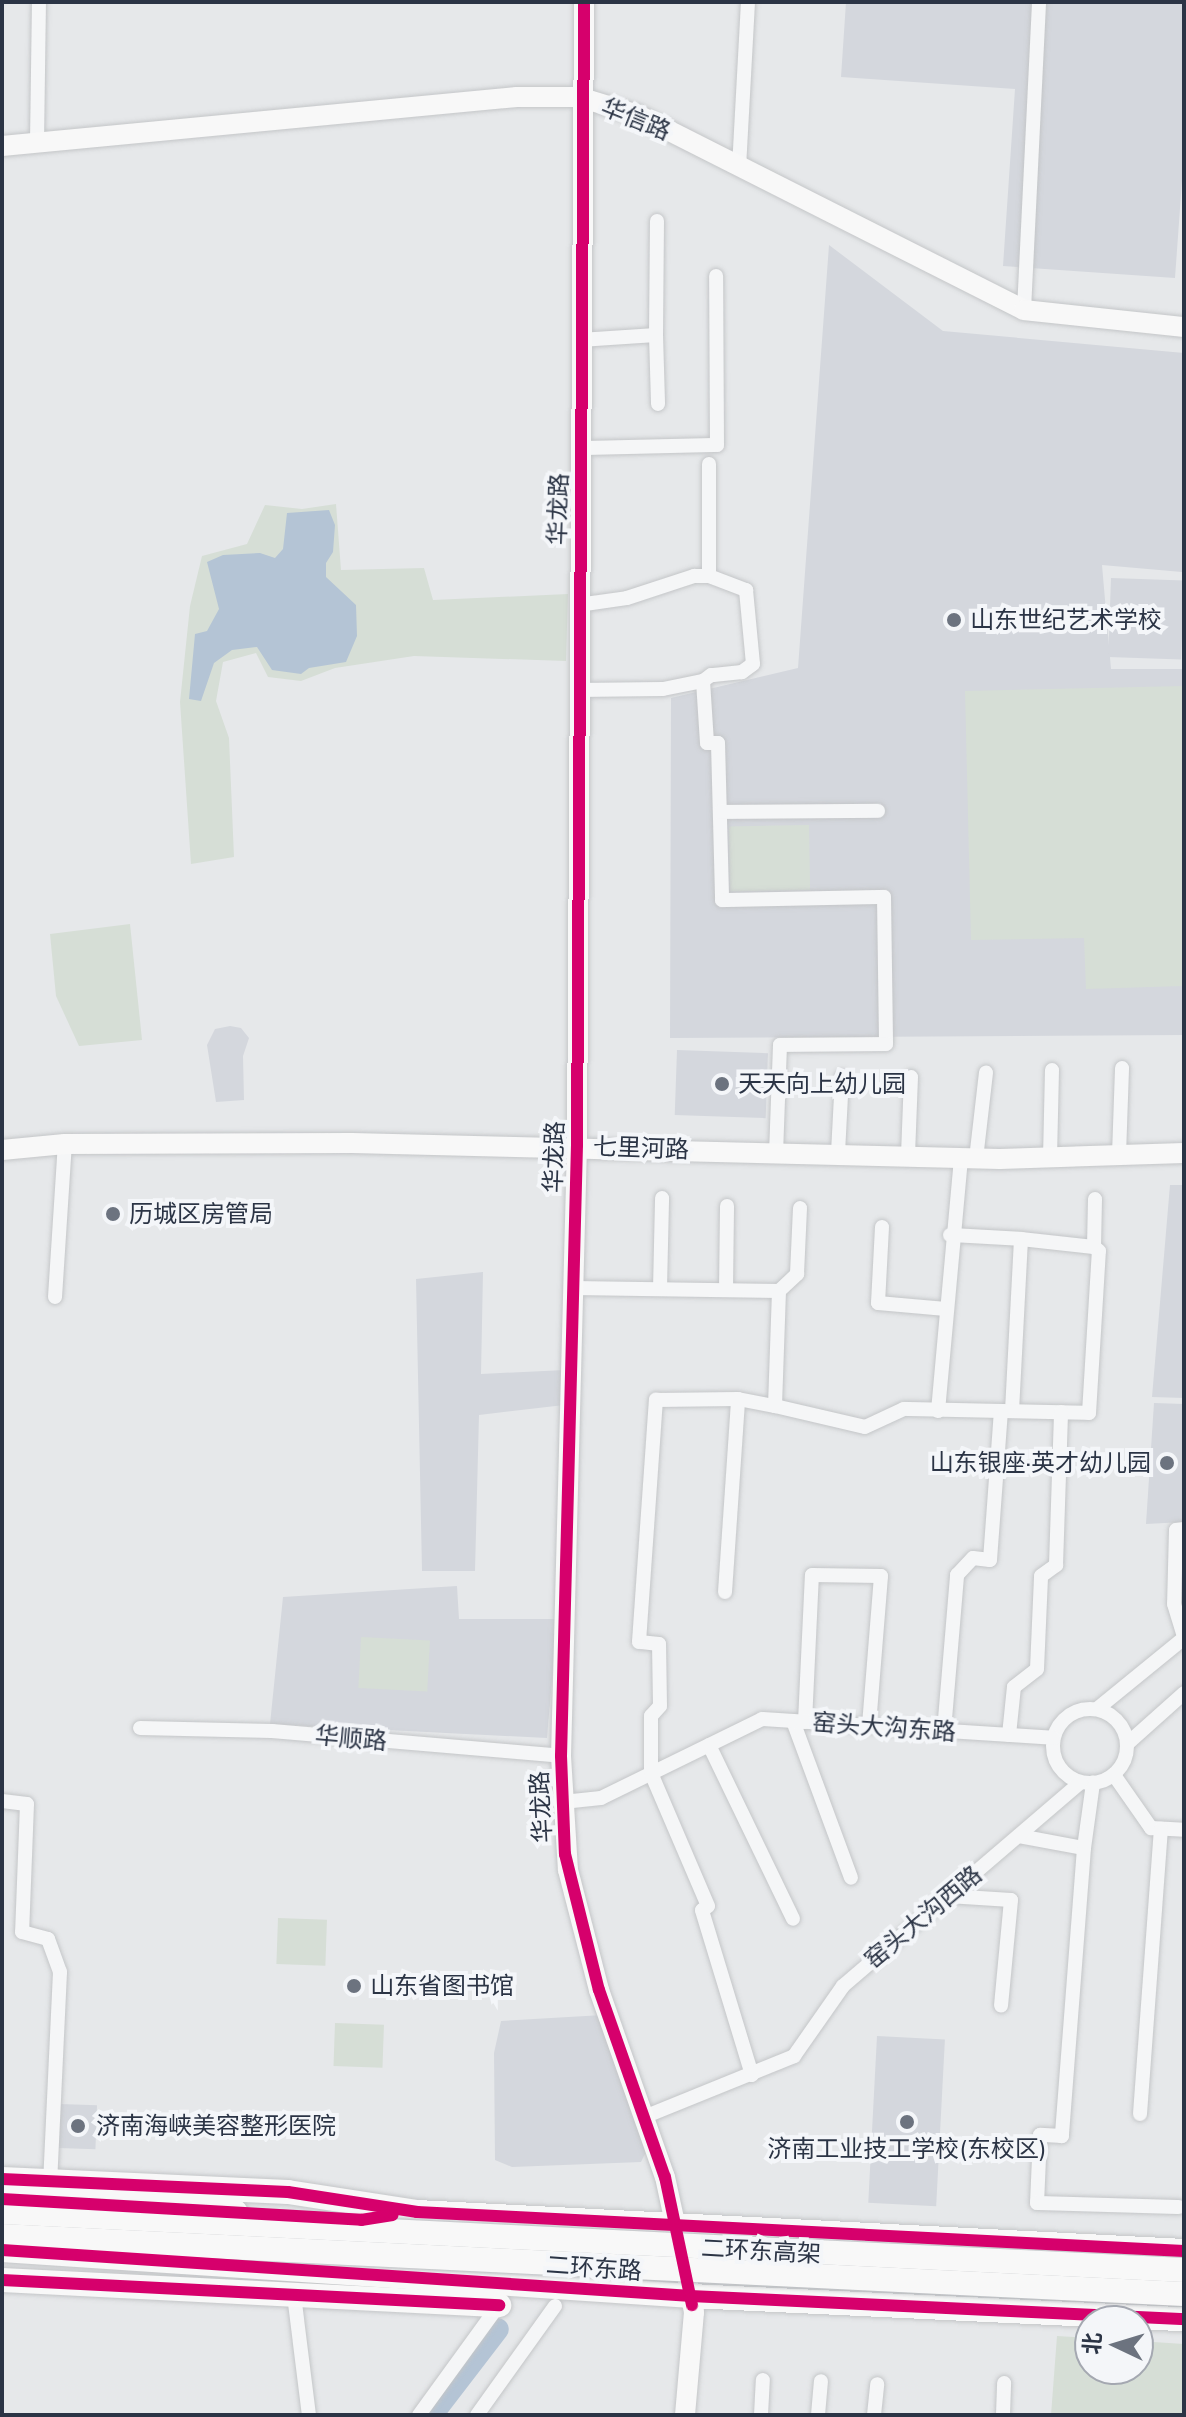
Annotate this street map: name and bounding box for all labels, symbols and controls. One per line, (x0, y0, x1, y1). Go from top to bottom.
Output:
street label: 华信路 (597, 92, 675, 146)
street label: 华龙路 (542, 473, 574, 545)
place label: 山东世纪艺术学校 (970, 606, 1162, 634)
marker: 山东世纪艺术学校 (945, 611, 963, 629)
place label: 天天向上幼儿园 (738, 1070, 906, 1098)
marker: 天天向上幼儿园 (713, 1075, 731, 1093)
street label: 华龙路 (538, 1121, 570, 1193)
street label: 七里河路 (593, 1132, 689, 1164)
place label: 历城区房管局 (129, 1200, 273, 1228)
marker: 历城区房管局 (104, 1205, 122, 1223)
place label: 山东银座·英才幼儿园 (929, 1449, 1151, 1477)
marker: 山东银座·英才幼儿园 (1158, 1454, 1176, 1472)
street label: 窑头大沟东路 (811, 1708, 957, 1746)
street label: 华顺路 (314, 1721, 388, 1755)
street label: 华龙路 (525, 1770, 557, 1844)
street label: 窑头大沟西路 (859, 1860, 987, 1974)
place label: 山东省图书馆 (370, 1972, 514, 2000)
marker: 山东省图书馆 (345, 1977, 363, 1995)
place label: 济南海峡美容整形医院 (96, 2112, 336, 2140)
marker: 济南工业技工学校(东校区) (898, 2113, 916, 2131)
marker: 济南海峡美容整形医院 (67, 2115, 89, 2137)
place label: 济南工业技工学校(东校区) (767, 2135, 1047, 2163)
street label: 二环东高架 (700, 2233, 822, 2269)
street label: 二环东路 (545, 2250, 643, 2286)
north arrow (1074, 2305, 1154, 2385)
text: 北 (1077, 2332, 1107, 2355)

